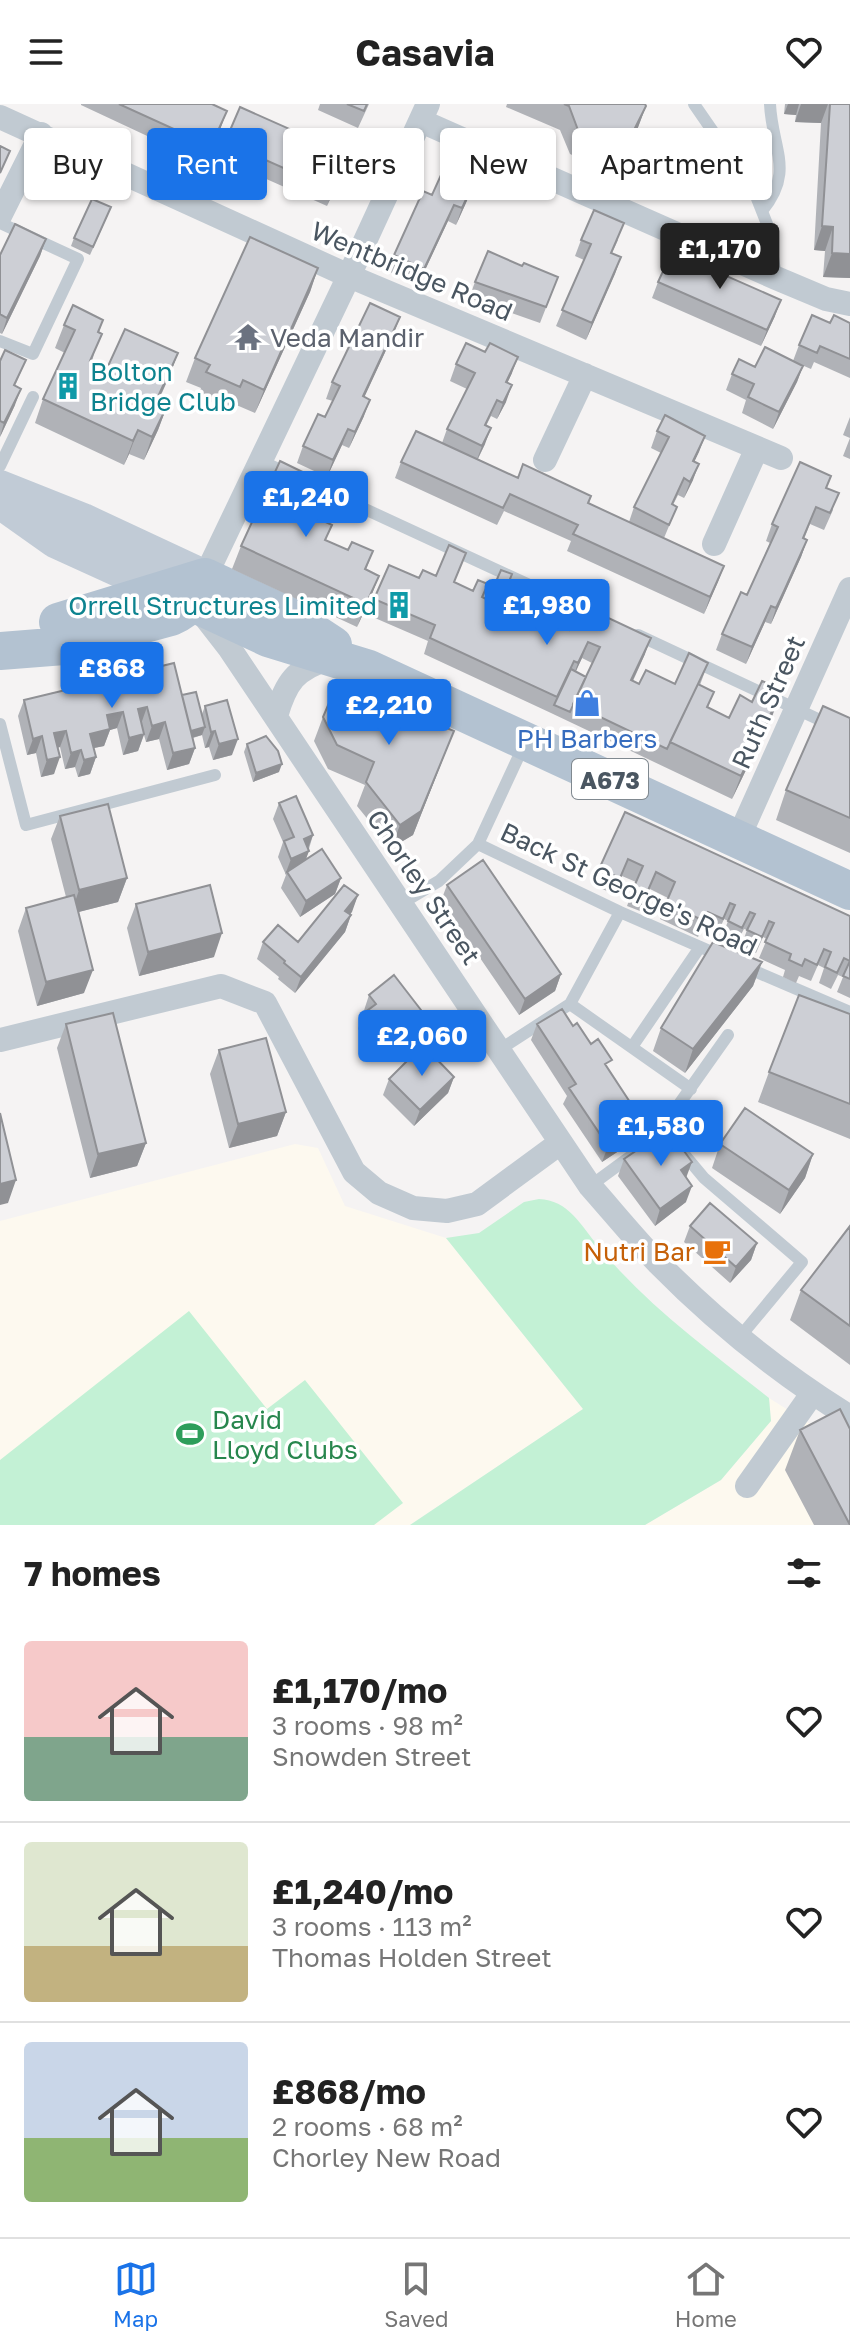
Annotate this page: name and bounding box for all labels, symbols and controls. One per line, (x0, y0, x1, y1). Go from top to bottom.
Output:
icon: menu (24, 30, 68, 74)
icon: heart (782, 30, 826, 74)
text: Casavia (355, 31, 495, 74)
chip: Buy (24, 128, 131, 200)
chip: Rent (147, 128, 267, 200)
chip: Filters (283, 128, 424, 200)
chip: New (440, 128, 556, 200)
chip: Apartment (572, 128, 772, 200)
street label: Wentbridge Road (307, 215, 517, 327)
pin: £1,170 (655, 223, 785, 291)
text: £1,170 (678, 233, 762, 264)
temple icon: Veda Mandir (233, 322, 263, 352)
place label: Veda Mandir (270, 322, 424, 353)
place label: Bolton Bridge Club (90, 356, 236, 417)
building icon: Bolton Bridge Club (53, 371, 83, 401)
pin: £1,240 (241, 471, 371, 539)
text: £1,240 (262, 481, 350, 512)
pin: £1,980 (482, 579, 612, 647)
text: £1,980 (503, 589, 591, 620)
place label: Orrell Structures Limited (68, 590, 377, 621)
building icon: Orrell Structures Limited (384, 590, 414, 620)
street label: Ruth Street (725, 630, 811, 774)
pin: £868 (65, 642, 159, 710)
text: £868 (79, 652, 145, 683)
pin: £2,210 (324, 679, 454, 747)
shop icon: PH Barbers (572, 688, 602, 718)
text: £2,210 (345, 689, 433, 720)
place label: PH Barbers (517, 723, 657, 754)
road number: A673 (572, 759, 648, 799)
street label: Chorley Street (361, 804, 487, 970)
street label: Back St George's Road (496, 816, 762, 962)
pin: £2,060 (357, 1010, 487, 1078)
text: £2,060 (376, 1020, 468, 1051)
pin: £1,580 (596, 1100, 726, 1168)
text: £1,580 (617, 1110, 705, 1141)
place label: Nutri Bar (583, 1236, 695, 1267)
cafe icon: Nutri Bar (702, 1236, 732, 1266)
place label: David Lloyd Clubs (212, 1404, 358, 1465)
sports icon: David Lloyd Clubs (175, 1419, 205, 1449)
icon: filters (782, 1551, 826, 1595)
text: 7 homes (24, 1553, 161, 1593)
text: £1,170/mo (272, 1670, 447, 1710)
icon: home (88, 1673, 184, 1769)
icon: heart (782, 1699, 826, 1743)
text: 3 rooms · 98 m² (272, 1710, 463, 1741)
text: Snowden Street (272, 1741, 471, 1772)
text: £1,240/mo (272, 1871, 453, 1911)
icon: home (88, 1874, 184, 1970)
icon: heart (782, 1900, 826, 1944)
text: 3 rooms · 113 m² (272, 1911, 472, 1942)
text: Thomas Holden Street (272, 1942, 552, 1973)
text: £868/mo (272, 2071, 426, 2111)
icon: home (88, 2074, 184, 2170)
icon: heart (782, 2100, 826, 2144)
text: 2 rooms · 68 m² (272, 2111, 463, 2142)
text: Chorley New Road (272, 2142, 501, 2173)
tab: Map (113, 2257, 158, 2332)
tab: Saved (384, 2257, 448, 2332)
tab: Home (675, 2257, 737, 2332)

